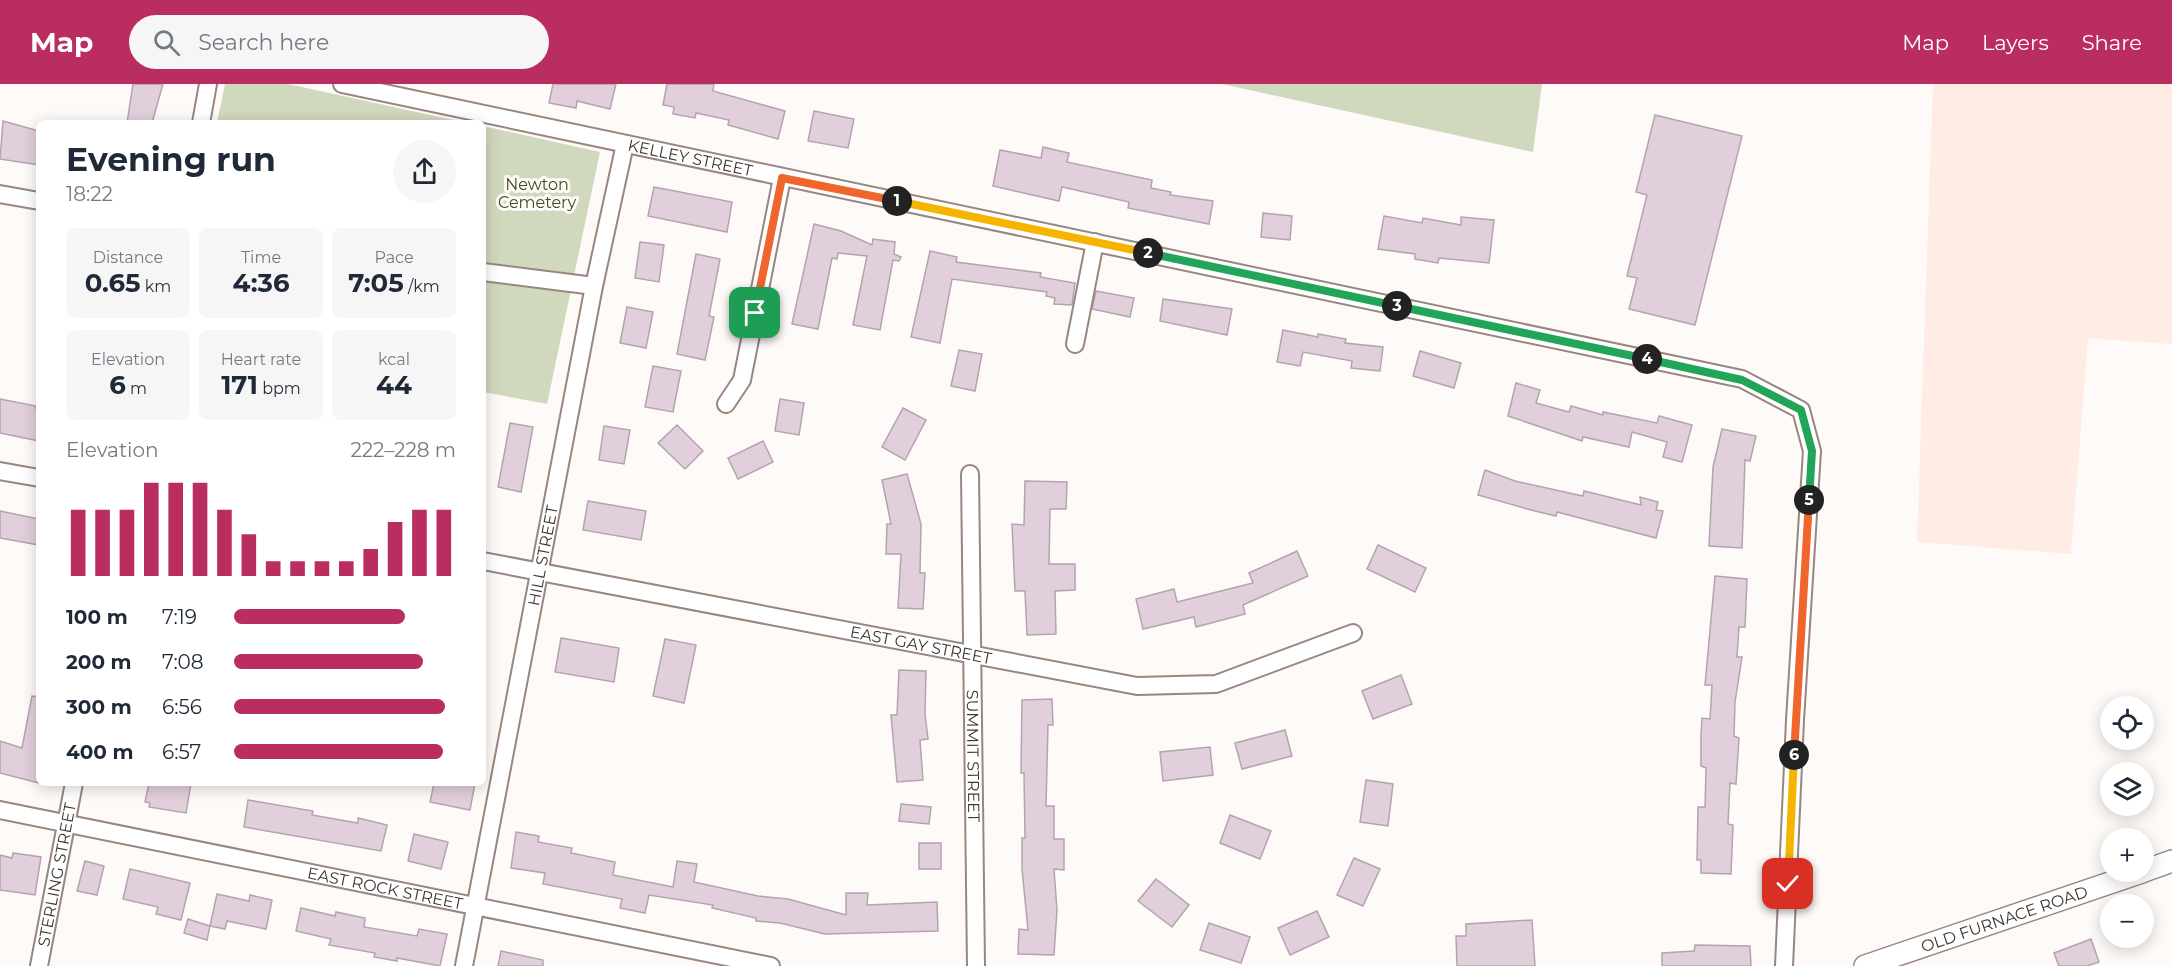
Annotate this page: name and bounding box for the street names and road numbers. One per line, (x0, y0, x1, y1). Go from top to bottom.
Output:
street label: KELLEY STREET (626, 135, 755, 180)
street label: HILL STREET (524, 503, 562, 607)
street label: EAST GAY STREET (849, 622, 994, 668)
street label: SUMMIT STREET (963, 690, 984, 823)
street label: STERLING STREET (33, 800, 80, 948)
street label: EAST ROCK STREET (306, 863, 465, 913)
street label: OLD FURNACE ROAD (1918, 882, 2090, 956)

